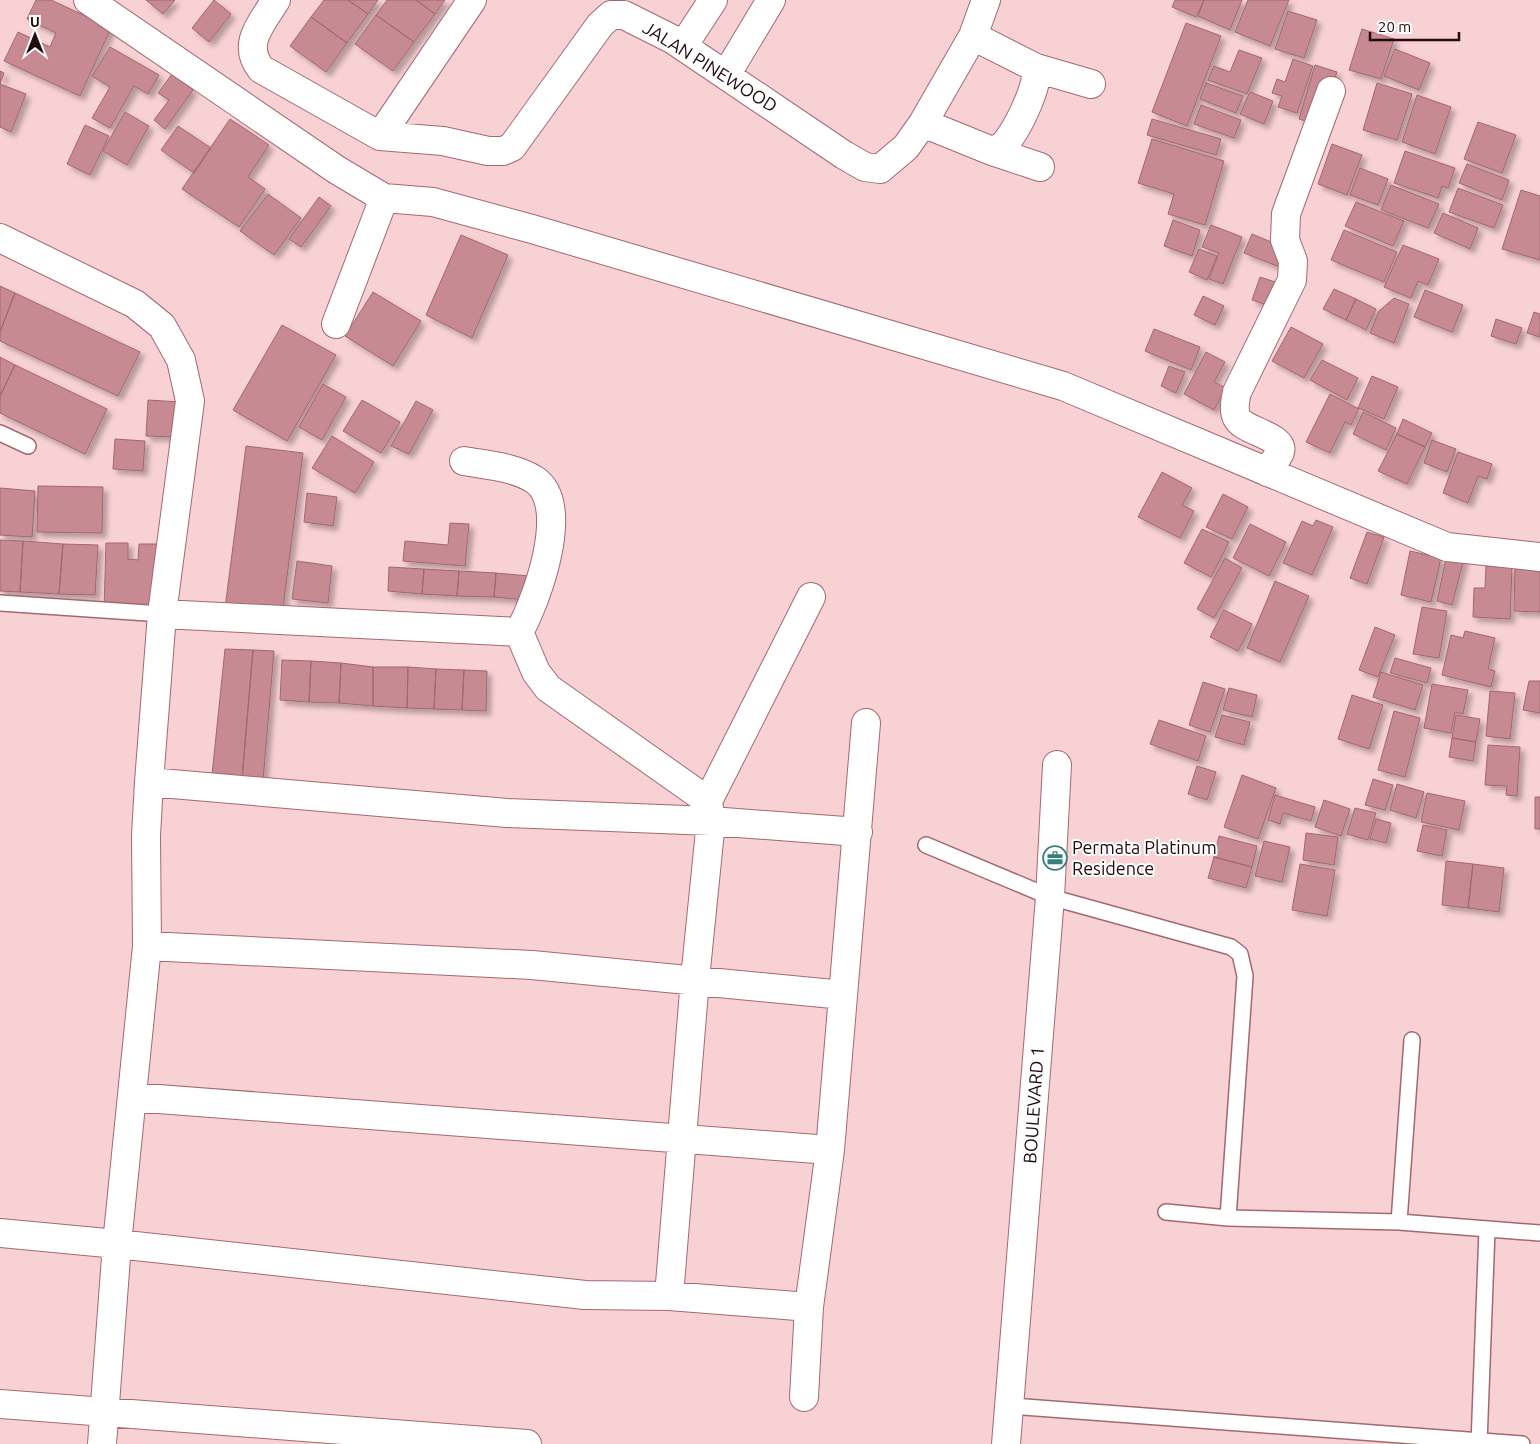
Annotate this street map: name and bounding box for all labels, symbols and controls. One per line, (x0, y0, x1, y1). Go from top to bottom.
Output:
north arrow (10, 10, 60, 60)
scale bar (1370, 10, 1459, 42)
text: U (30, 14, 40, 30)
street label: JALAN PINEWOOD (640, 17, 781, 116)
text: 20 m (1378, 18, 1411, 35)
place label: Permata Platinum Residence (1072, 837, 1217, 878)
office icon: Permata Platinum Residence (1042, 845, 1068, 871)
street label: BOULEVARD 1 (1019, 1046, 1047, 1164)

